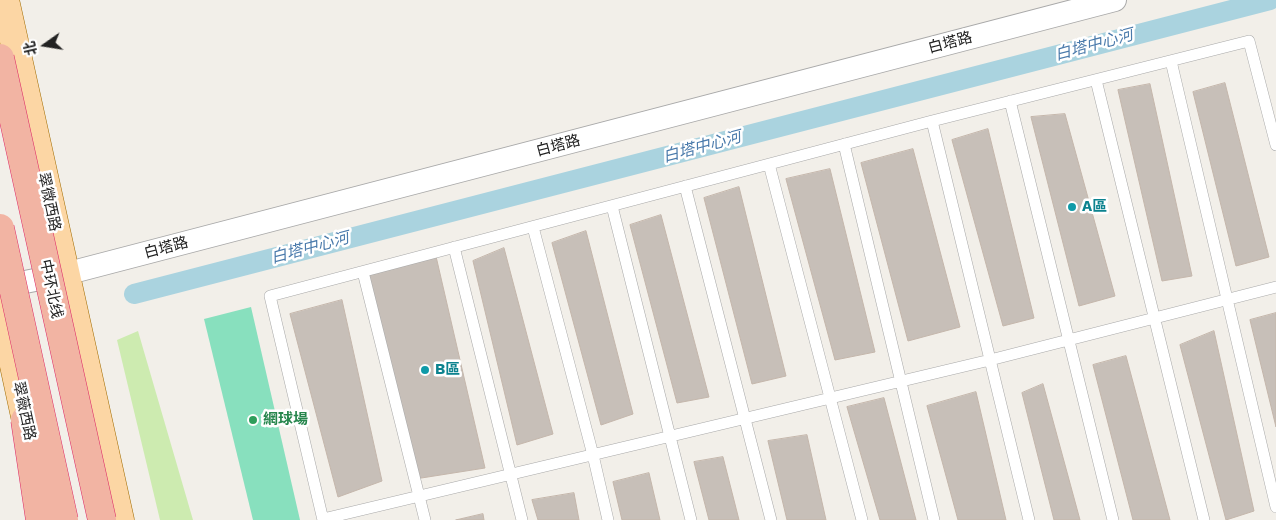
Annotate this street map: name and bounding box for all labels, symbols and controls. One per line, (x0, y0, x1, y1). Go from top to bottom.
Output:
north arrow (20, 20, 70, 70)
water label: 白塔中心河 (1053, 25, 1135, 65)
street label: 白塔路 (926, 28, 974, 58)
text: 北 (21, 40, 40, 57)
water label: 白塔中心河 (661, 127, 743, 167)
street label: 白塔路 (534, 131, 582, 161)
street label: 翠微西路 (34, 171, 64, 233)
place label: A區 (1082, 198, 1107, 216)
marker: A區 (1066, 201, 1078, 213)
water label: 白塔中心河 (269, 228, 351, 268)
street label: 白塔路 (142, 233, 190, 263)
street label: 中环北线 (36, 258, 66, 320)
place label: B區 (435, 361, 460, 379)
marker: B區 (419, 364, 431, 376)
street label: 翠薇西路 (9, 380, 39, 442)
place label: 網球場 (263, 411, 308, 429)
marker: 網球場 (247, 414, 259, 426)

